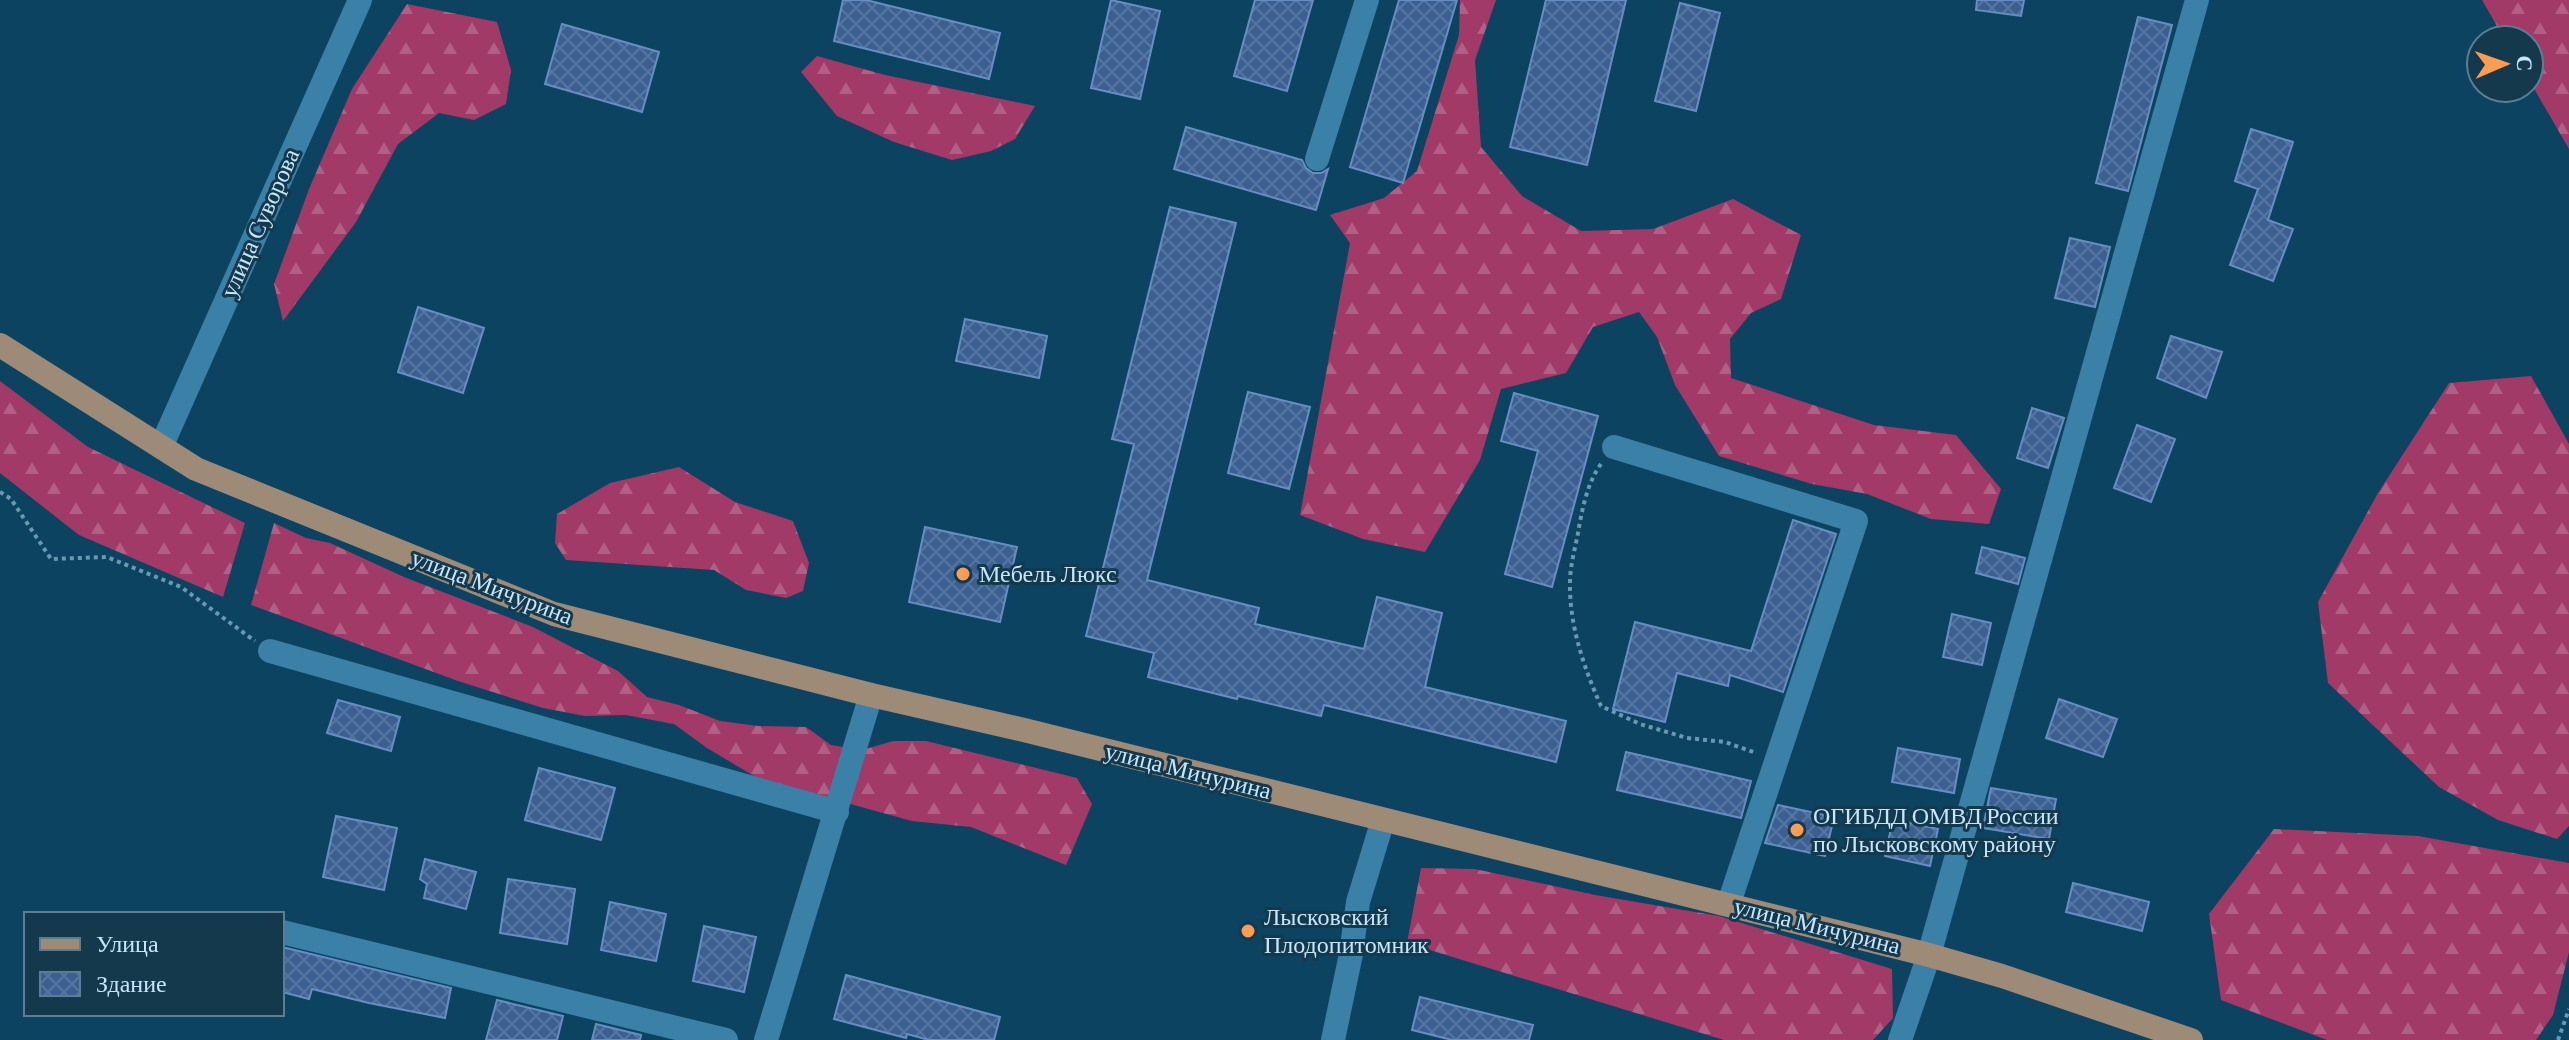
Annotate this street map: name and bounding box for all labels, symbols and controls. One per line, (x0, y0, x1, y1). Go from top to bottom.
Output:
north arrow (2465, 24, 2545, 104)
text: С (2512, 55, 2537, 72)
street label: улица Суворова (215, 144, 305, 301)
street label: улица Мичурина (408, 543, 577, 630)
place label: Мебель Люкс (979, 560, 1117, 587)
marker: Мебель Люкс (954, 565, 972, 583)
street label: улица Мичурина (1102, 737, 1274, 804)
place label: ОГИБДД ОМВД России по Лысковскому району (1813, 802, 2059, 857)
marker: ОГИБДД ОМВД России по Лысковскому району (1788, 821, 1806, 839)
street label: улица Мичурина (1731, 892, 1903, 959)
place label: Лысковский Плодопитомник (1264, 903, 1429, 958)
legend (24, 912, 284, 1016)
marker: Лысковский Плодопитомник (1239, 922, 1257, 940)
text: Улица (96, 930, 159, 957)
text: Здание (96, 970, 167, 997)

